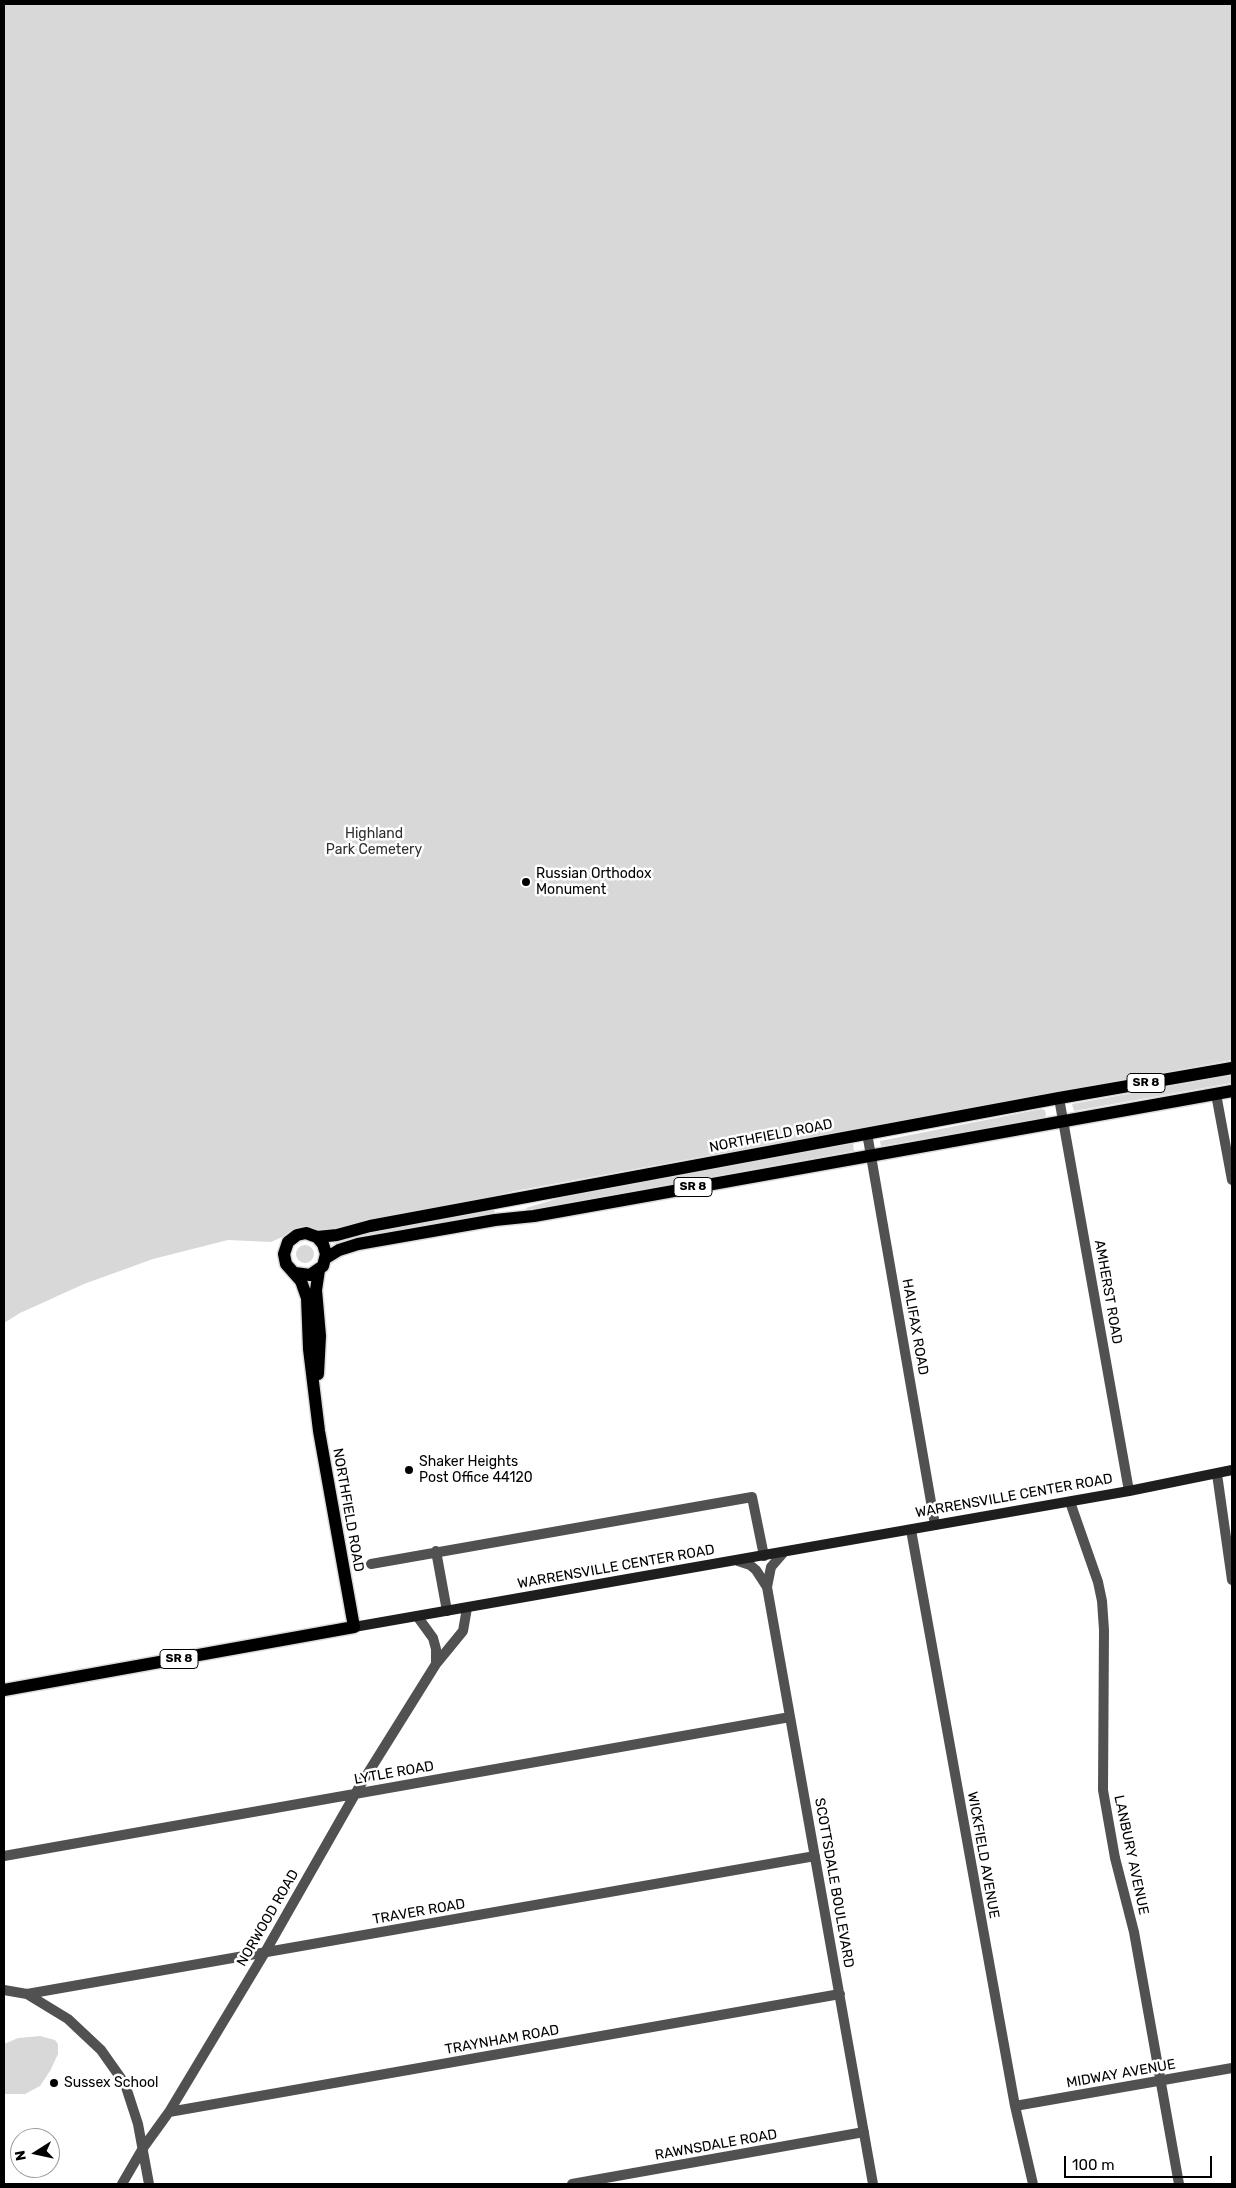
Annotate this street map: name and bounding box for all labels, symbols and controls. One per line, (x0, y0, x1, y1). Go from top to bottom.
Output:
park label: Highland Park Cemetery (326, 826, 422, 859)
place label: Russian Orthodox Monument (536, 866, 651, 899)
marker: Russian Orthodox Monument (520, 876, 532, 888)
road number: SR 8 (1127, 1074, 1165, 1092)
street label: NORTHFIELD ROAD (708, 1116, 834, 1156)
road number: SR 8 (674, 1178, 712, 1196)
street label: AMHERST ROAD (1091, 1238, 1125, 1346)
street label: HALIFAX ROAD (898, 1277, 932, 1377)
street label: NORTHFIELD ROAD (329, 1447, 367, 1573)
place label: Shaker Heights Post Office 44120 (419, 1454, 533, 1486)
marker: Shaker Heights Post Office 44120 (403, 1464, 415, 1476)
street label: WARRENSVILLE CENTER ROAD (914, 1470, 1114, 1522)
street label: WARRENSVILLE CENTER ROAD (516, 1541, 716, 1593)
road number: SR 8 (160, 1650, 198, 1668)
street label: LYTLE ROAD (353, 1758, 435, 1788)
street label: WICKFIELD AVENUE (964, 1790, 1002, 1920)
street label: LANBURY AVENUE (1110, 1794, 1152, 1916)
street label: SCOTTSDALE BOULEVARD (811, 1797, 857, 1969)
street label: NORWOOD ROAD (234, 1867, 302, 1969)
street label: TRAVER ROAD (371, 1896, 467, 1928)
street label: TRAYNHAM ROAD (444, 2022, 560, 2058)
street label: MIDWAY AVENUE (1065, 2056, 1177, 2092)
place label: Sussex School (64, 2075, 159, 2091)
marker: Sussex School (48, 2077, 60, 2089)
street label: RAWNSDALE ROAD (654, 2126, 778, 2164)
north arrow (10, 2128, 60, 2178)
scale bar (1066, 2146, 1214, 2178)
text: N (11, 2149, 30, 2162)
text: 100 m (1072, 2156, 1114, 2174)

